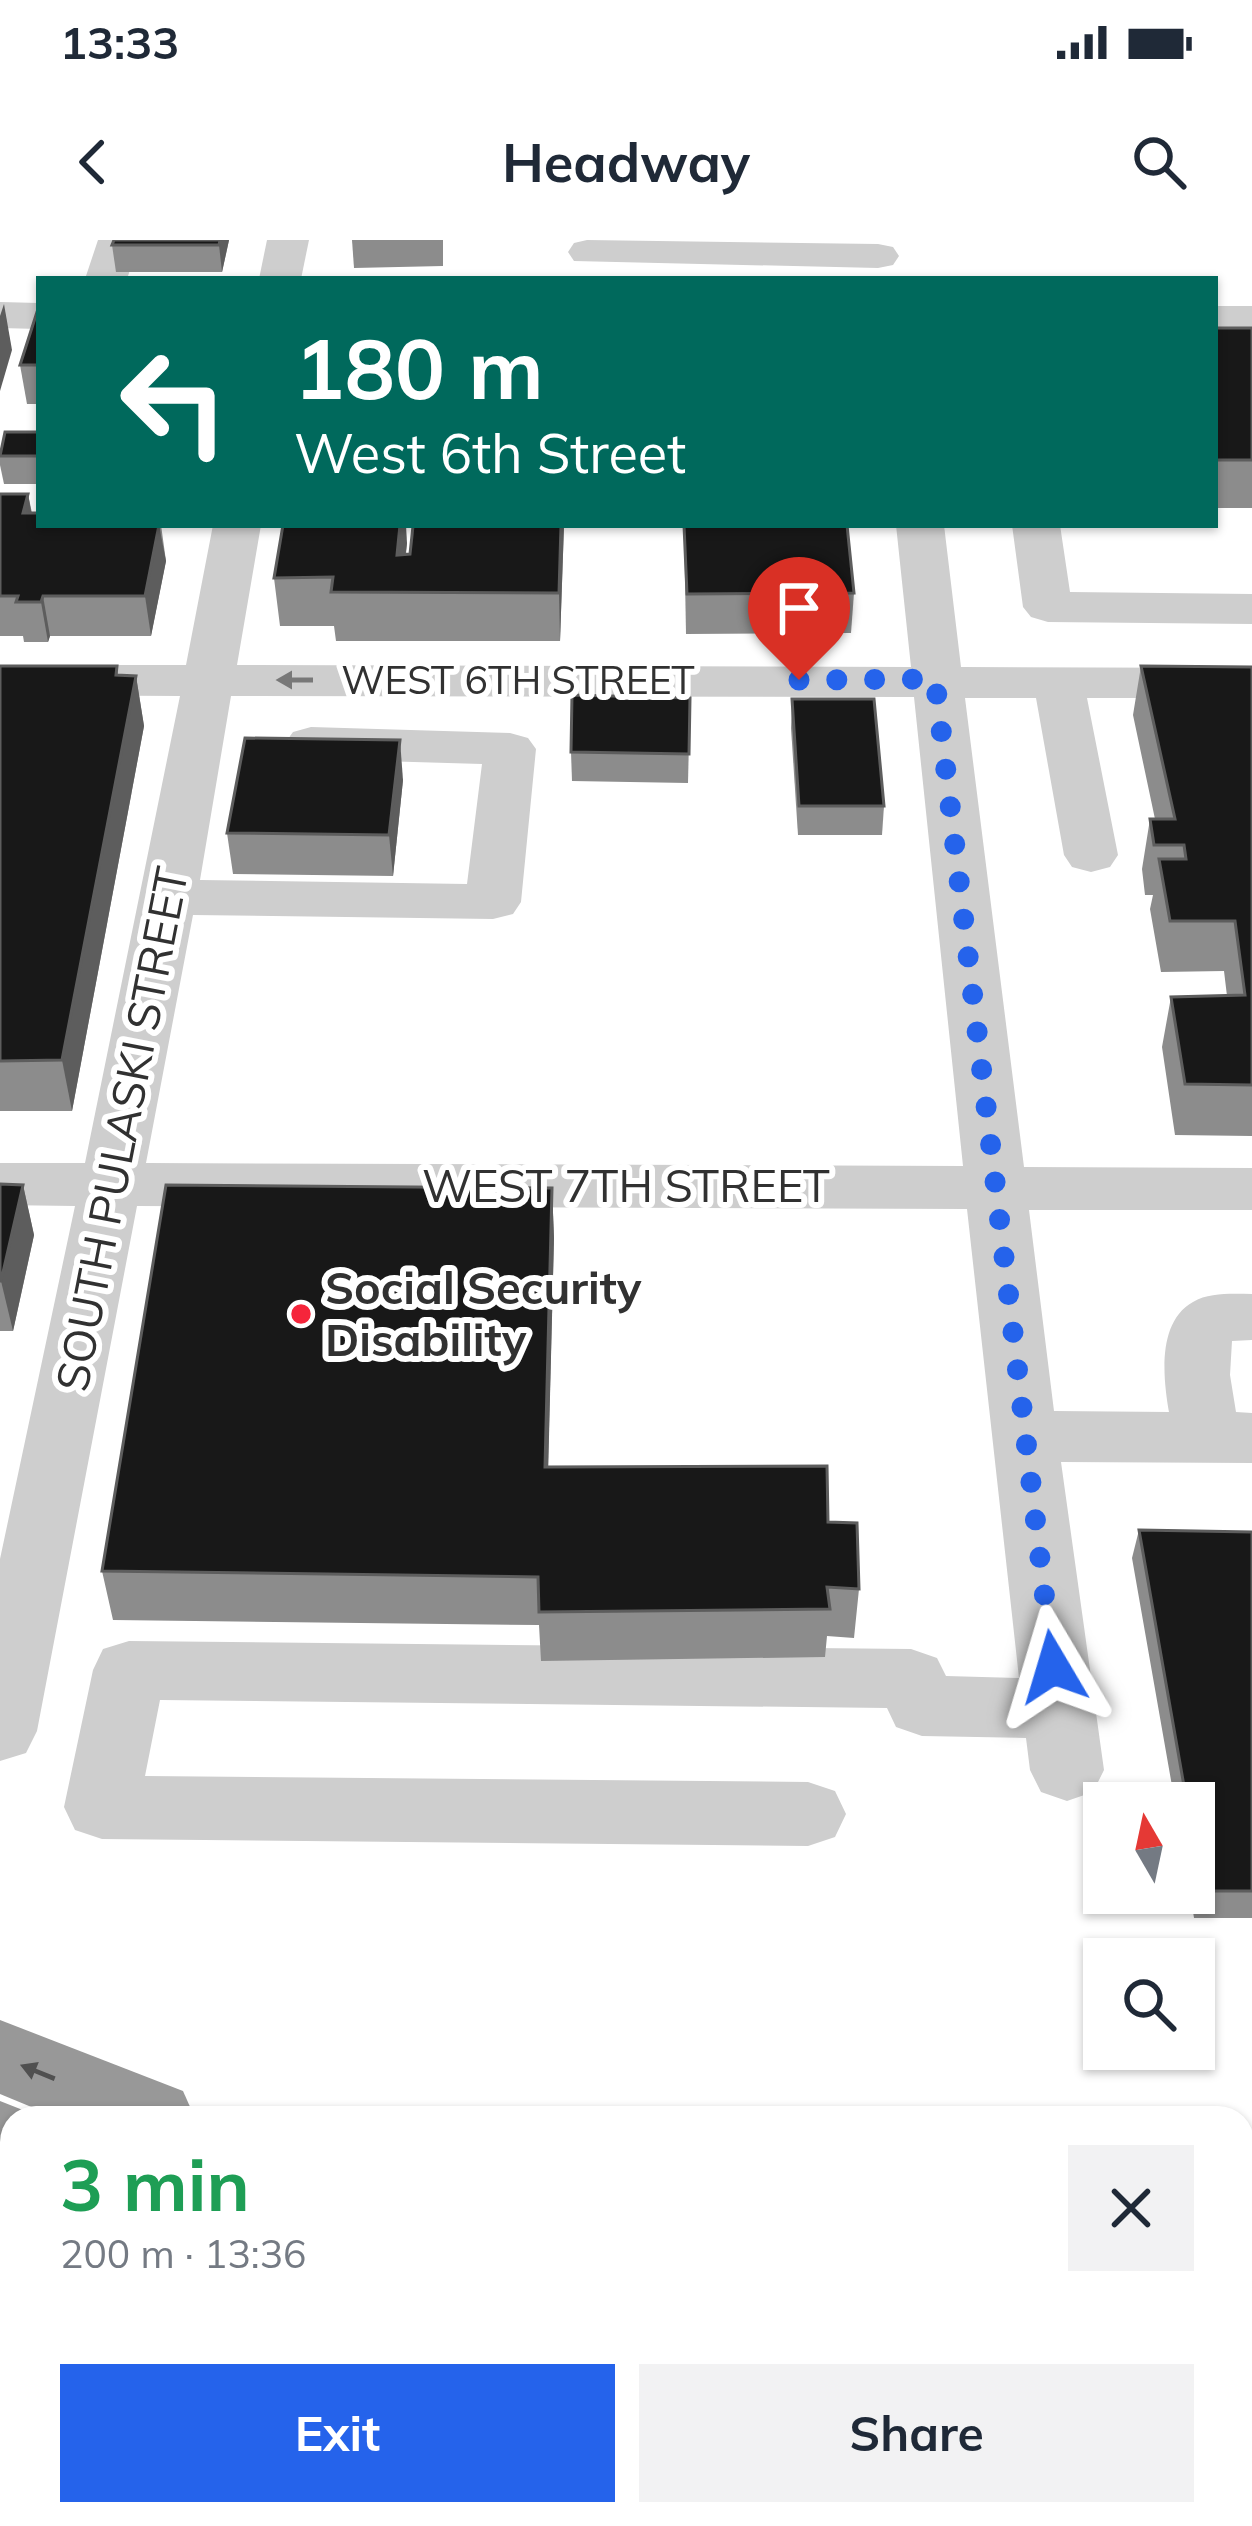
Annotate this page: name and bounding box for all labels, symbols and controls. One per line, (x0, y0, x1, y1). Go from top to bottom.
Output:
text: 13:33 (60, 14, 179, 70)
text: Headway (502, 128, 750, 196)
icon: back (60, 129, 126, 195)
icon: search (1126, 129, 1192, 195)
text: 180 m (294, 315, 544, 420)
icon: left (96, 324, 252, 480)
text: West 6th Street (294, 419, 686, 487)
pin (748, 557, 850, 680)
icon: arrive (766, 575, 832, 641)
street label: WEST 6TH STREET (341, 655, 695, 704)
one-way arrow (275, 670, 313, 690)
street label: SOUTH PULASKI STREET (43, 862, 199, 1396)
street label: WEST 7TH STREET (422, 1157, 830, 1213)
place label: Social Security Disability (325, 1259, 642, 1367)
marker: Social Security Disability (288, 1301, 314, 1327)
position arrow (990, 1604, 1116, 1730)
north arrow (1083, 1782, 1215, 1914)
map controls (1083, 1782, 1215, 2070)
button: search (1083, 1938, 1215, 2070)
one-way arrow (20, 2062, 56, 2081)
text: 3 min (60, 2139, 250, 2229)
button: close (1068, 2145, 1194, 2271)
text: 200 m · 13:36 (60, 2229, 306, 2278)
button: Exit (60, 2364, 615, 2502)
button: Share (639, 2364, 1194, 2502)

